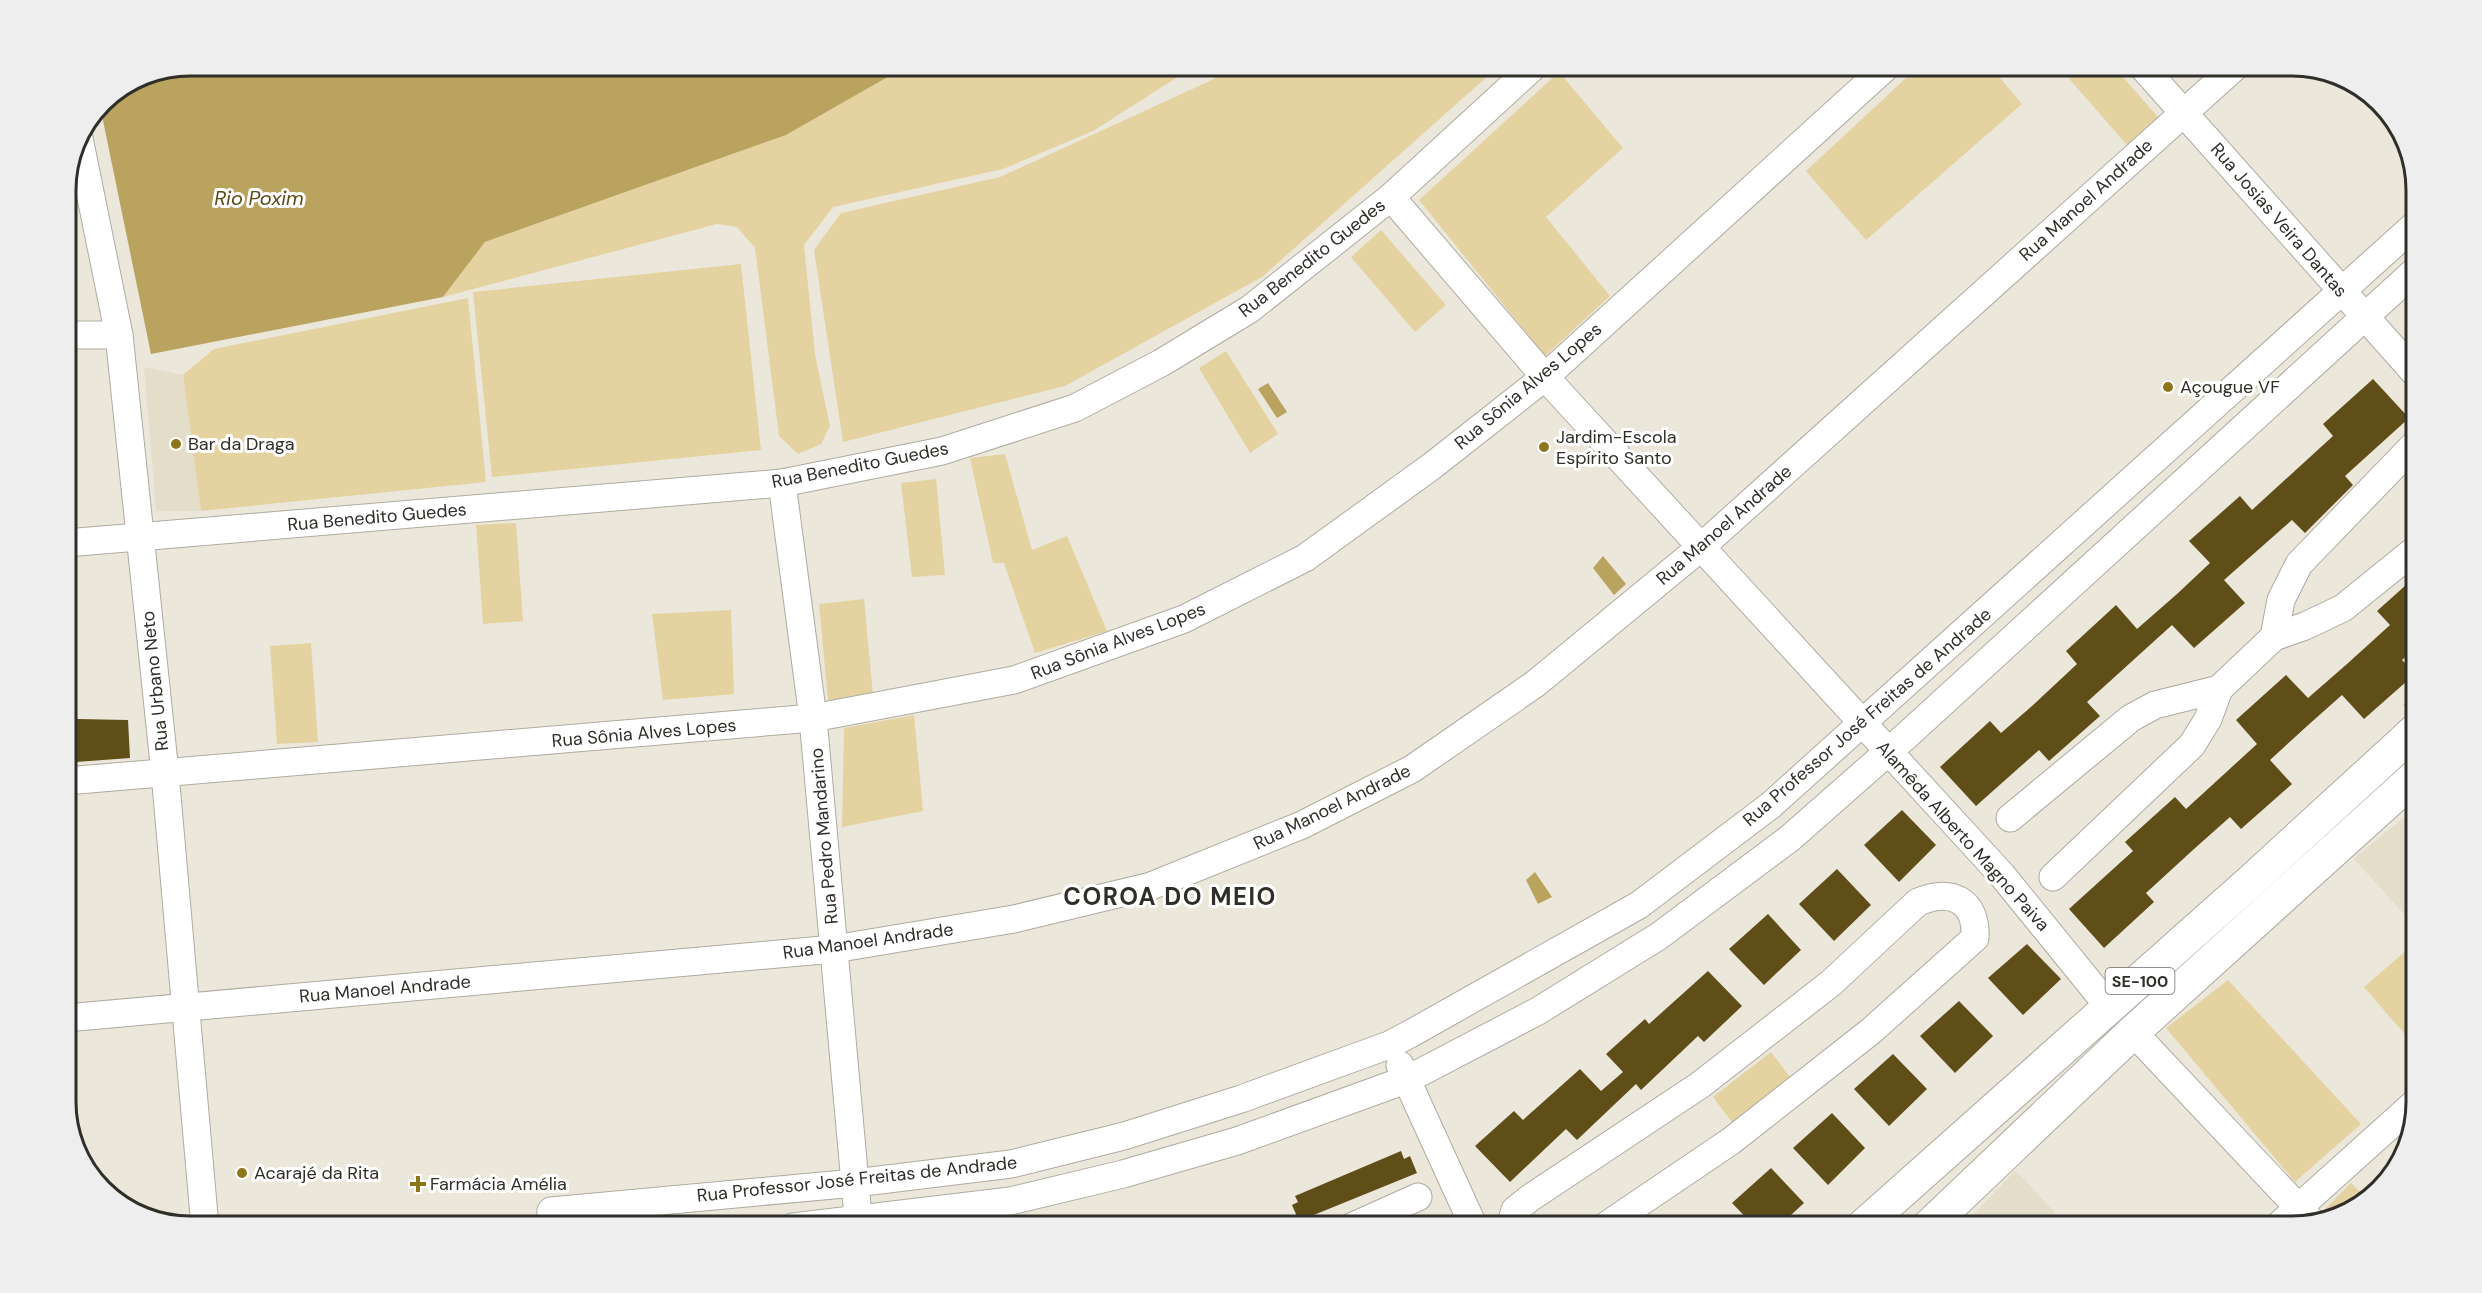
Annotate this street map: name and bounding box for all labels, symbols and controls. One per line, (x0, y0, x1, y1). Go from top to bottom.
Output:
street label: Rua Manoel Andrade (2014, 134, 2158, 266)
street label: Rua Josias Veira Dantas (2205, 138, 2353, 302)
water label: Rio Poxim (214, 185, 304, 211)
street label: Rua Benedito Guedes (1234, 193, 1390, 323)
street label: Rua Sônia Alves Lopes (1449, 317, 1607, 455)
place label: Açougue VF (2180, 375, 2280, 399)
marker: Açougue VF (2161, 380, 2175, 394)
place label: Jardim-Escola Espírito Santo (1556, 425, 1677, 470)
place label: Bar da Draga (188, 432, 295, 456)
street label: Rua Benedito Guedes (769, 436, 951, 494)
marker: Bar da Draga (169, 437, 183, 451)
marker: Jardim-Escola Espírito Santo (1537, 440, 1551, 454)
street label: Rua Manoel Andrade (1651, 459, 1797, 591)
street label: Rua Benedito Guedes (286, 497, 468, 537)
street label: Rua Sônia Alves Lopes (1027, 597, 1209, 685)
street label: Rua Professor José Freitas de Andrade (1738, 602, 1996, 832)
street label: Rua Urbano Neto (136, 610, 174, 752)
street label: Rua Sônia Alves Lopes (551, 713, 737, 753)
street label: Alamêda Alberto Magno Paiva (1871, 736, 2055, 936)
street label: Rua Pedro Mandarino (804, 747, 844, 925)
street label: Rua Manoel Andrade (1249, 758, 1415, 856)
district label: COROA DO MEIO (1063, 881, 1277, 912)
street label: Rua Manoel Andrade (781, 917, 955, 965)
road number: SE-100 (2106, 968, 2174, 994)
street label: Rua Manoel Andrade (298, 970, 472, 1008)
street label: Rua Professor José Freitas de Andrade (696, 1150, 1018, 1208)
place label: Acarajé da Rita (254, 1161, 379, 1185)
marker: Acarajé da Rita (235, 1166, 249, 1180)
place label: Farmácia Amélia (430, 1172, 567, 1196)
marker: Farmácia Amélia (411, 1177, 425, 1191)

